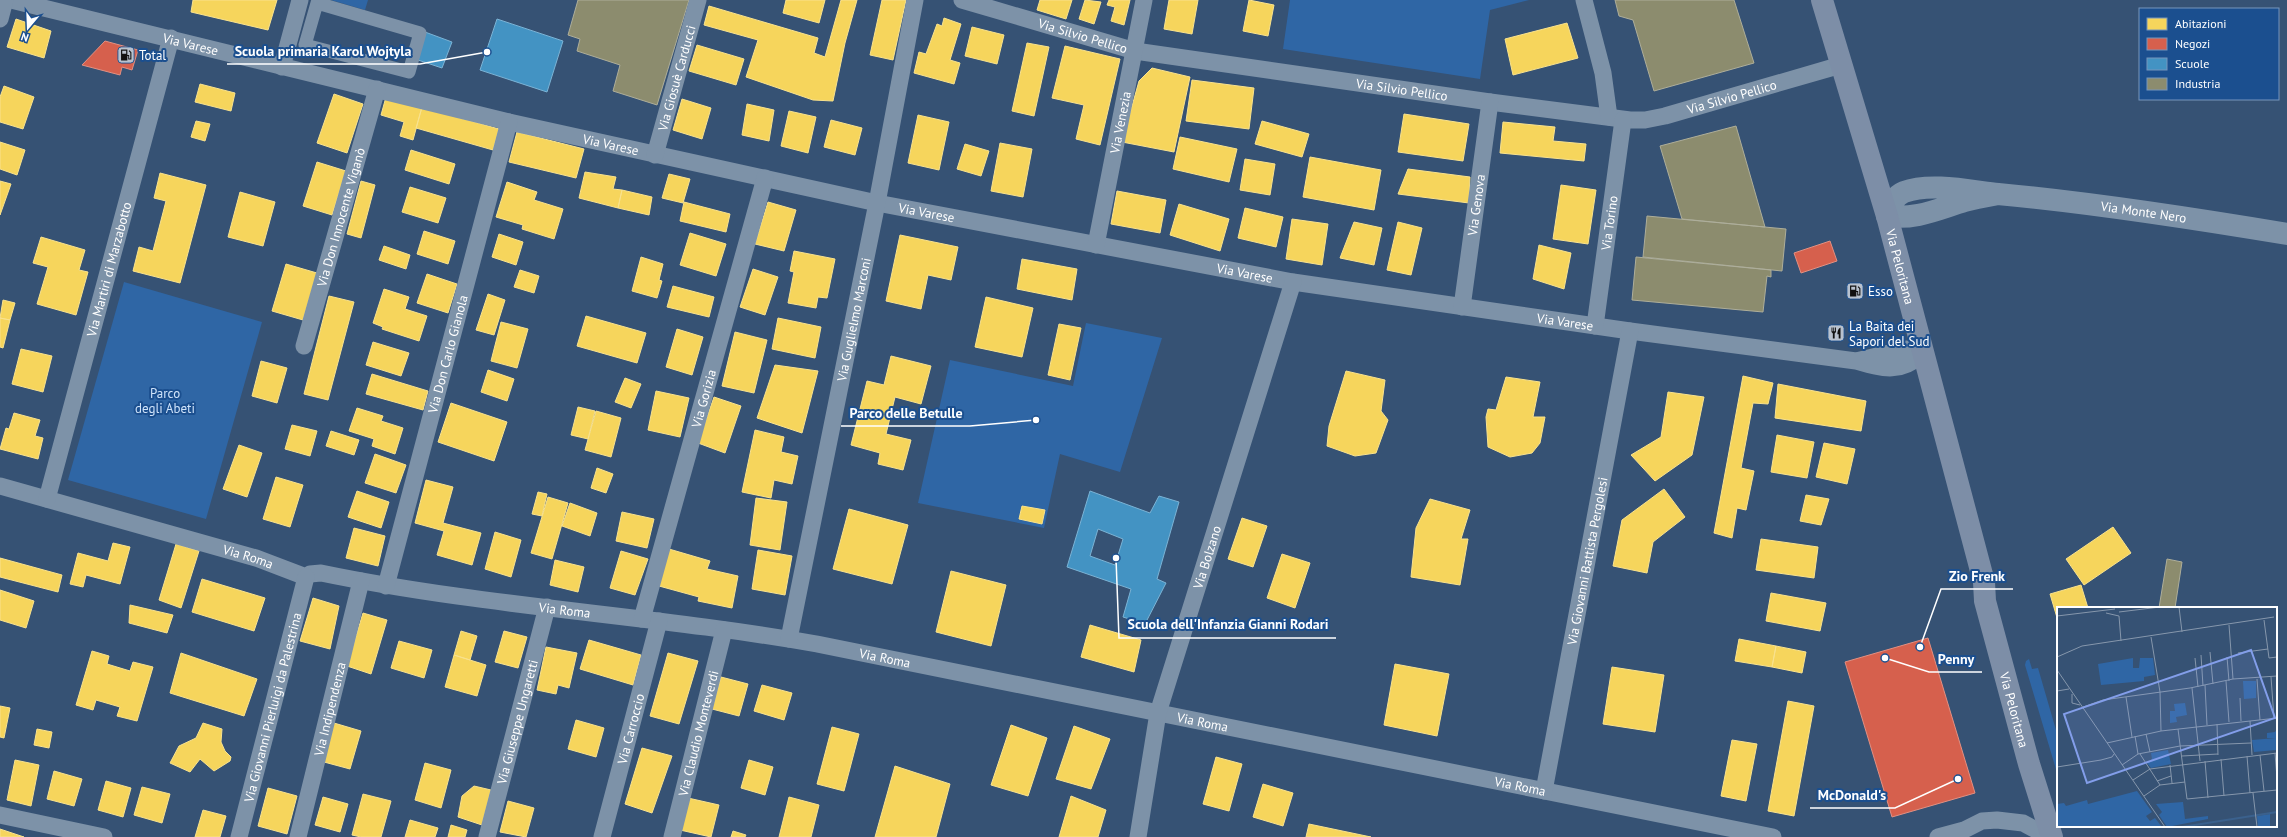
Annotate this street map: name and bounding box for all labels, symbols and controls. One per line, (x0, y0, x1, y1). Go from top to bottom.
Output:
north arrow (8, 8, 48, 48)
legend (2139, 8, 2279, 100)
street label: Via Silvio Pellico (1035, 14, 1130, 57)
text: Abitazioni (2175, 16, 2227, 31)
street label: Via Giosuè Carducci (653, 23, 699, 134)
street label: Via Varese (160, 29, 220, 59)
text: N (19, 30, 30, 45)
text: Negozi (2175, 36, 2210, 51)
callout: Scuola primaria Karol Wojtyla (227, 38, 420, 64)
text: Scuola primaria Karol Wojtyla (235, 42, 411, 60)
fuel station icon: Total (116, 45, 136, 65)
place label: Total (139, 47, 166, 64)
text: Scuole (2175, 56, 2209, 71)
street label: Via Silvio Pellico (1354, 74, 1449, 104)
street label: Via Silvio Pellico (1684, 76, 1778, 118)
text: Industria (2175, 76, 2220, 91)
street label: Via Venezia (1105, 90, 1134, 156)
street label: Via Varese (580, 130, 640, 159)
street label: Via Don Innocente Viganò (313, 146, 368, 289)
street label: Via Genova (1463, 173, 1489, 238)
street label: Via Torino (1597, 195, 1621, 252)
street label: Via Monte Nero (2099, 197, 2188, 226)
street label: Via Varese (896, 199, 956, 226)
street label: Via Martiri di Marzabotto (82, 200, 135, 339)
street label: Via Peloritana (1882, 226, 1919, 306)
street label: Via Guglielmo Marconi (833, 256, 874, 384)
street label: Via Varese (1214, 259, 1274, 287)
fuel station icon: Esso (1845, 281, 1865, 301)
place label: Esso (1868, 283, 1893, 300)
street label: Via Don Carlo Gianola (423, 293, 471, 416)
street label: Via Varese (1535, 309, 1594, 334)
place label: La Baita dei Sapori del Sud (1849, 318, 1930, 350)
restaurant icon: La Baita dei Sapori del Sud (1826, 323, 1846, 343)
street label: Via Gorizia (687, 368, 720, 430)
park label: Parco degli Abeti (135, 385, 195, 417)
callout: Parco delle Betulle (841, 400, 970, 426)
text: Parco delle Betulle (849, 404, 963, 422)
street label: Via Giovanni Battista Pergolesi (1563, 476, 1611, 647)
street label: Via Bolzano (1189, 523, 1225, 592)
street label: Via Roma (220, 540, 276, 572)
callout: Zio Frenk (1941, 563, 2013, 589)
text: Zio Frenk (1949, 567, 2005, 585)
street label: Via Roma (537, 598, 591, 621)
inset map (2057, 607, 2277, 827)
street label: Via Giovanni Pierluigi da Palestrina (240, 611, 305, 805)
callout: Scuola dell'Infanzia Gianni Rodari (1119, 612, 1336, 638)
text: Scuola dell'Infanzia Gianni Rodari (1128, 615, 1329, 633)
street label: Via Roma (857, 644, 912, 671)
callout: Penny (1929, 646, 1982, 672)
text: Penny (1938, 650, 1975, 668)
street label: Via Giuseppe Ungaretti (492, 658, 541, 787)
street label: Via Indipendenza (310, 660, 349, 758)
street label: Via Claudio Monteverdi (674, 669, 722, 799)
street label: Via Peloritana (1996, 669, 2033, 749)
street label: Via Carroccio (613, 692, 648, 767)
street label: Via Roma (1174, 708, 1230, 735)
street label: Via Roma (1492, 772, 1547, 799)
callout: McDonald's (1810, 782, 1895, 808)
text: McDonald's (1818, 786, 1886, 804)

